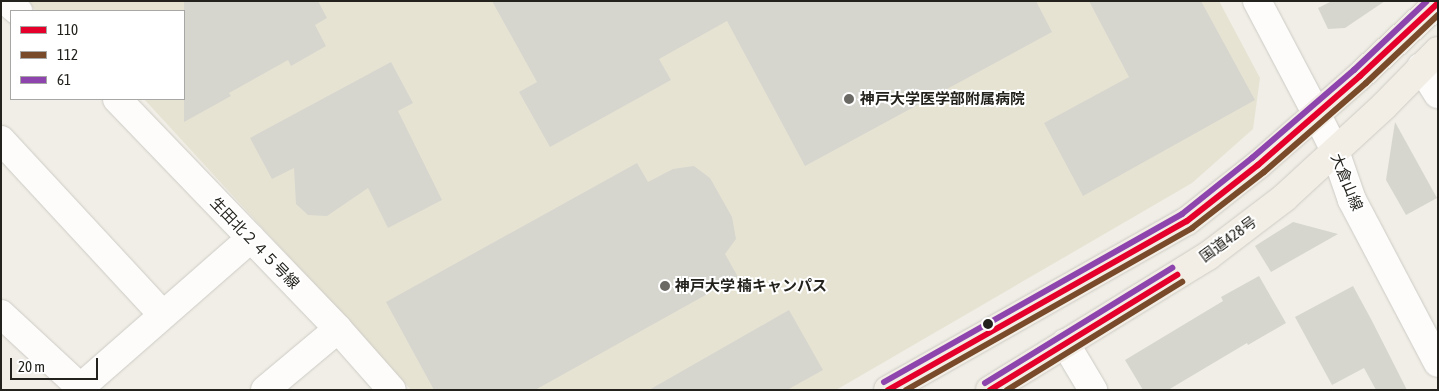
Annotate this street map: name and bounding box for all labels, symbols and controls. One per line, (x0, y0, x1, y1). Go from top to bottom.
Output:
legend (10, 10, 185, 100)
text: 110 (57, 21, 78, 38)
text: 112 (57, 46, 78, 63)
text: 61 (57, 71, 71, 88)
place label: 神戸大学医学部附属病院 (860, 90, 1025, 108)
marker: 神戸大学医学部附属病院 (842, 92, 856, 106)
street label: 大倉山線 (1327, 151, 1367, 213)
street label: 生田北２４５号線 (207, 194, 303, 292)
street label: 国道428号 (1196, 212, 1260, 266)
place label: 神戸大学 楠キャンパス (675, 277, 827, 295)
marker: 神戸大学 楠キャンパス (659, 280, 671, 292)
unlabelled marker (983, 319, 993, 329)
scale bar (12, 348, 100, 380)
text: 20 m (18, 358, 45, 375)

